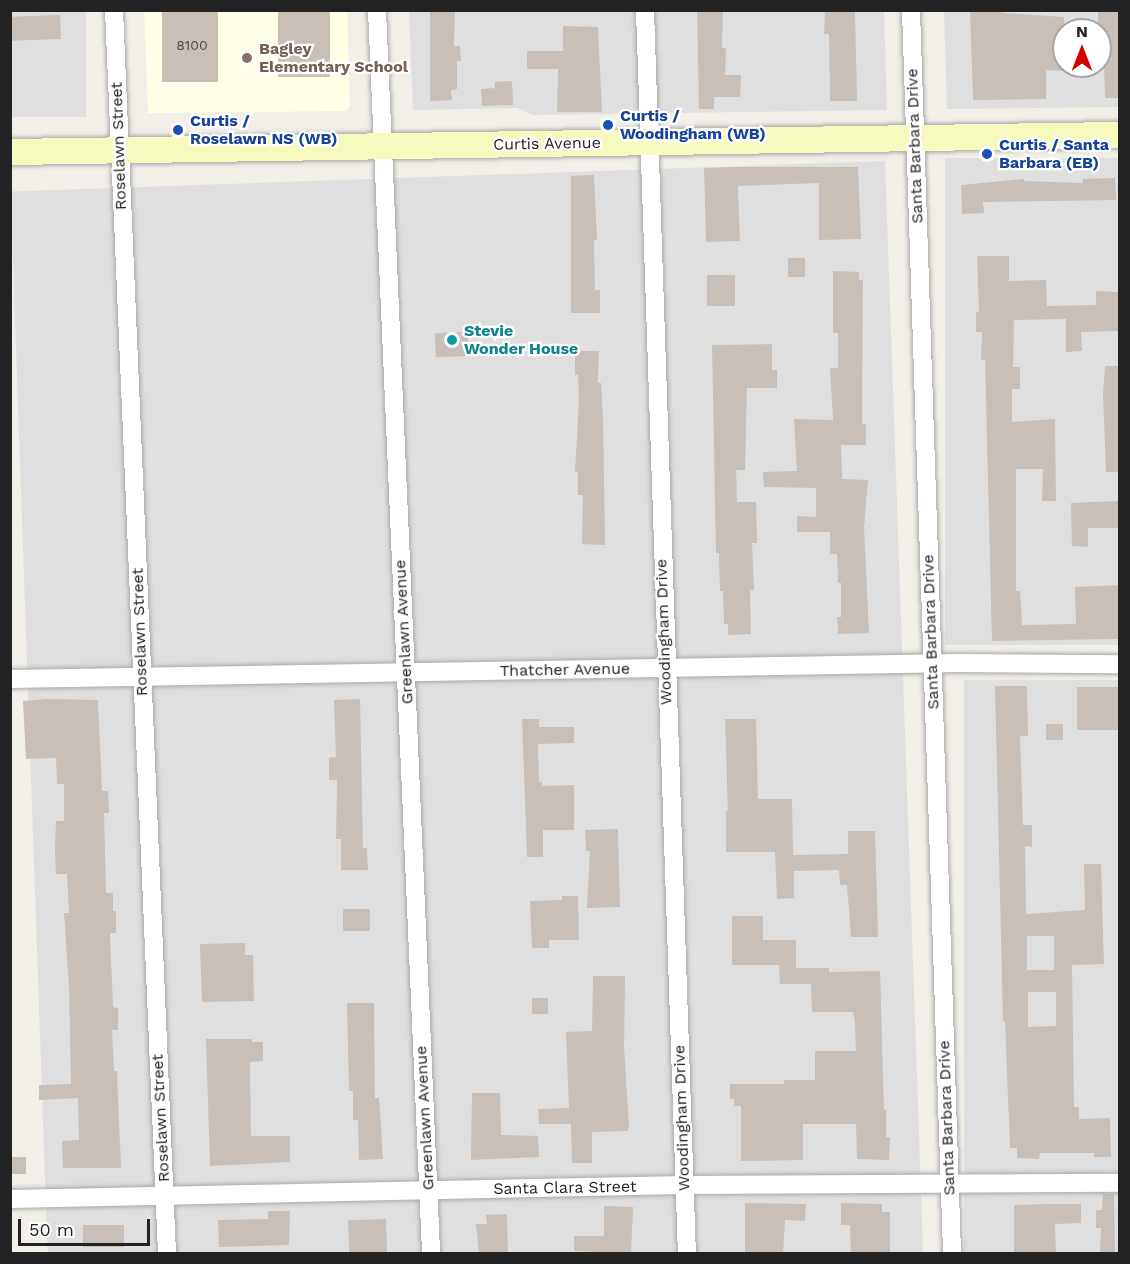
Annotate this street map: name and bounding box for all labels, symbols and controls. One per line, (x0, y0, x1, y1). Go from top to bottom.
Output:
north arrow (1052, 18, 1112, 78)
text: N (1076, 22, 1088, 41)
house number: 8100 (176, 37, 208, 53)
place label: Bagley Elementary School (259, 39, 408, 77)
marker: Bagley Elementary School (240, 51, 254, 65)
street label: Santa Barbara Drive (903, 68, 927, 224)
street label: Roselawn Street (107, 82, 131, 210)
place label: Curtis / Woodingham (WB) (620, 106, 766, 144)
place label: Curtis / Roselawn NS (WB) (190, 111, 337, 149)
marker: Curtis / Woodingham (WB) (601, 118, 615, 132)
marker: Curtis / Roselawn NS (WB) (171, 123, 185, 137)
street label: Curtis Avenue (493, 133, 601, 155)
place label: Curtis / Santa Barbara (EB) (999, 135, 1109, 173)
marker: Curtis / Santa Barbara (EB) (980, 147, 994, 161)
place label: Stevie Wonder House (464, 321, 578, 359)
marker: Stevie Wonder House (445, 333, 459, 347)
street label: Santa Barbara Drive (919, 554, 943, 710)
street label: Greenlawn Avenue (391, 559, 417, 705)
street label: Woodingham Drive (652, 559, 676, 705)
street label: Roselawn Street (128, 568, 152, 696)
street label: Thatcher Avenue (499, 659, 631, 681)
street label: Santa Barbara Drive (935, 1040, 959, 1196)
street label: Greenlawn Avenue (412, 1045, 438, 1191)
street label: Woodingham Drive (670, 1045, 694, 1191)
street label: Roselawn Street (148, 1053, 174, 1183)
street label: Santa Clara Street (493, 1177, 637, 1199)
scale bar (21, 1207, 153, 1245)
text: 50 m (29, 1219, 74, 1240)

